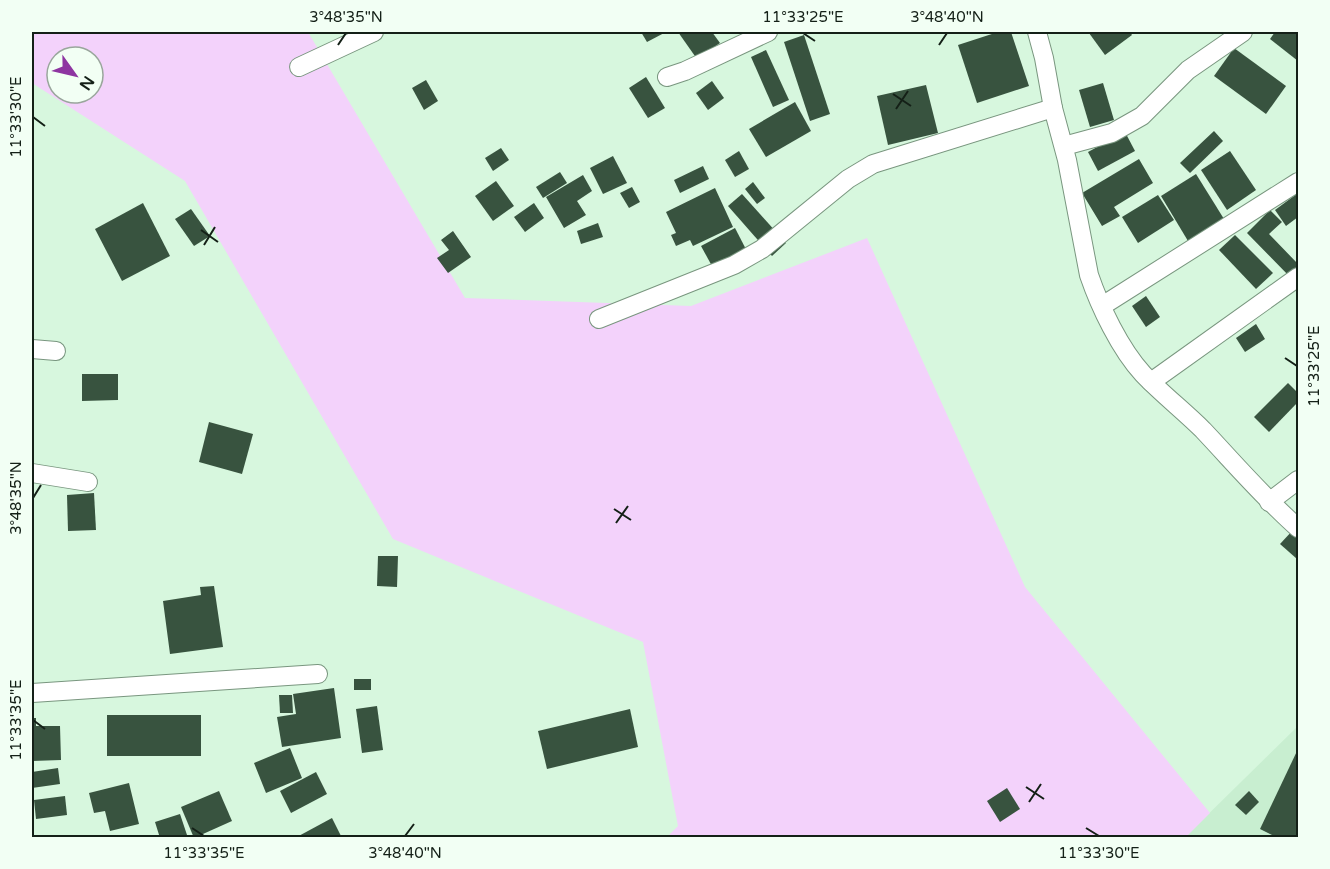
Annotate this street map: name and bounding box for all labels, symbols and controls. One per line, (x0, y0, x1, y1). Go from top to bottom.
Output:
text: 3°48'35"N (309, 8, 383, 26)
text: 11°33'25"E (762, 8, 844, 26)
text: 3°48'40"N (910, 8, 984, 26)
north arrow (45, 45, 105, 105)
text: N (75, 72, 98, 94)
text: 11°33'30"E (7, 76, 25, 158)
text: 11°33'25"E (1305, 325, 1323, 407)
text: 3°48'35"N (7, 461, 25, 535)
text: 11°33'35"E (7, 679, 25, 761)
text: 11°33'35"E (163, 844, 245, 862)
text: 3°48'40"N (368, 844, 442, 862)
text: 11°33'30"E (1058, 844, 1140, 862)

